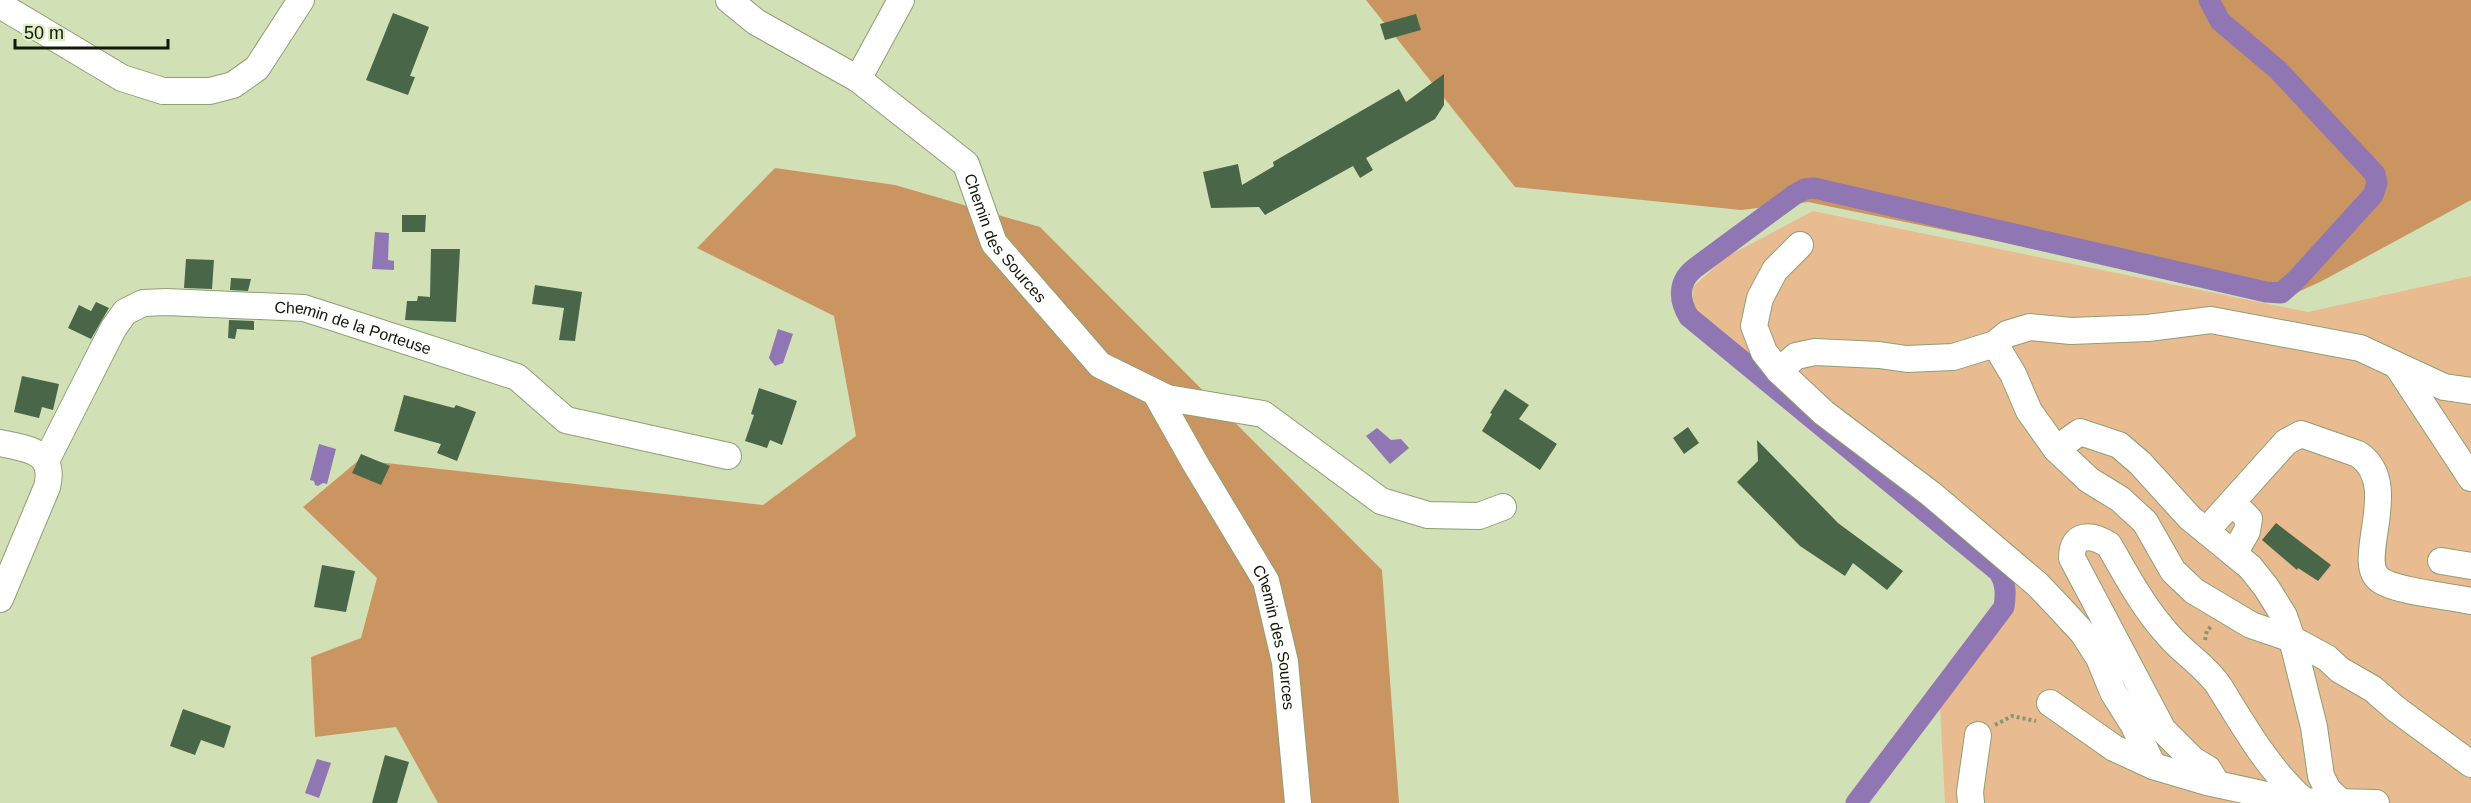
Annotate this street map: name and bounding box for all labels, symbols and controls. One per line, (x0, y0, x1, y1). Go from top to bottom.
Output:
scale bar (15, 12, 168, 50)
text: 50 m (24, 23, 64, 43)
street label: Chemin des Sources (961, 171, 1049, 306)
street label: Chemin de la Porteuse (274, 299, 433, 358)
street label: Chemin des Sources (1249, 562, 1297, 711)

